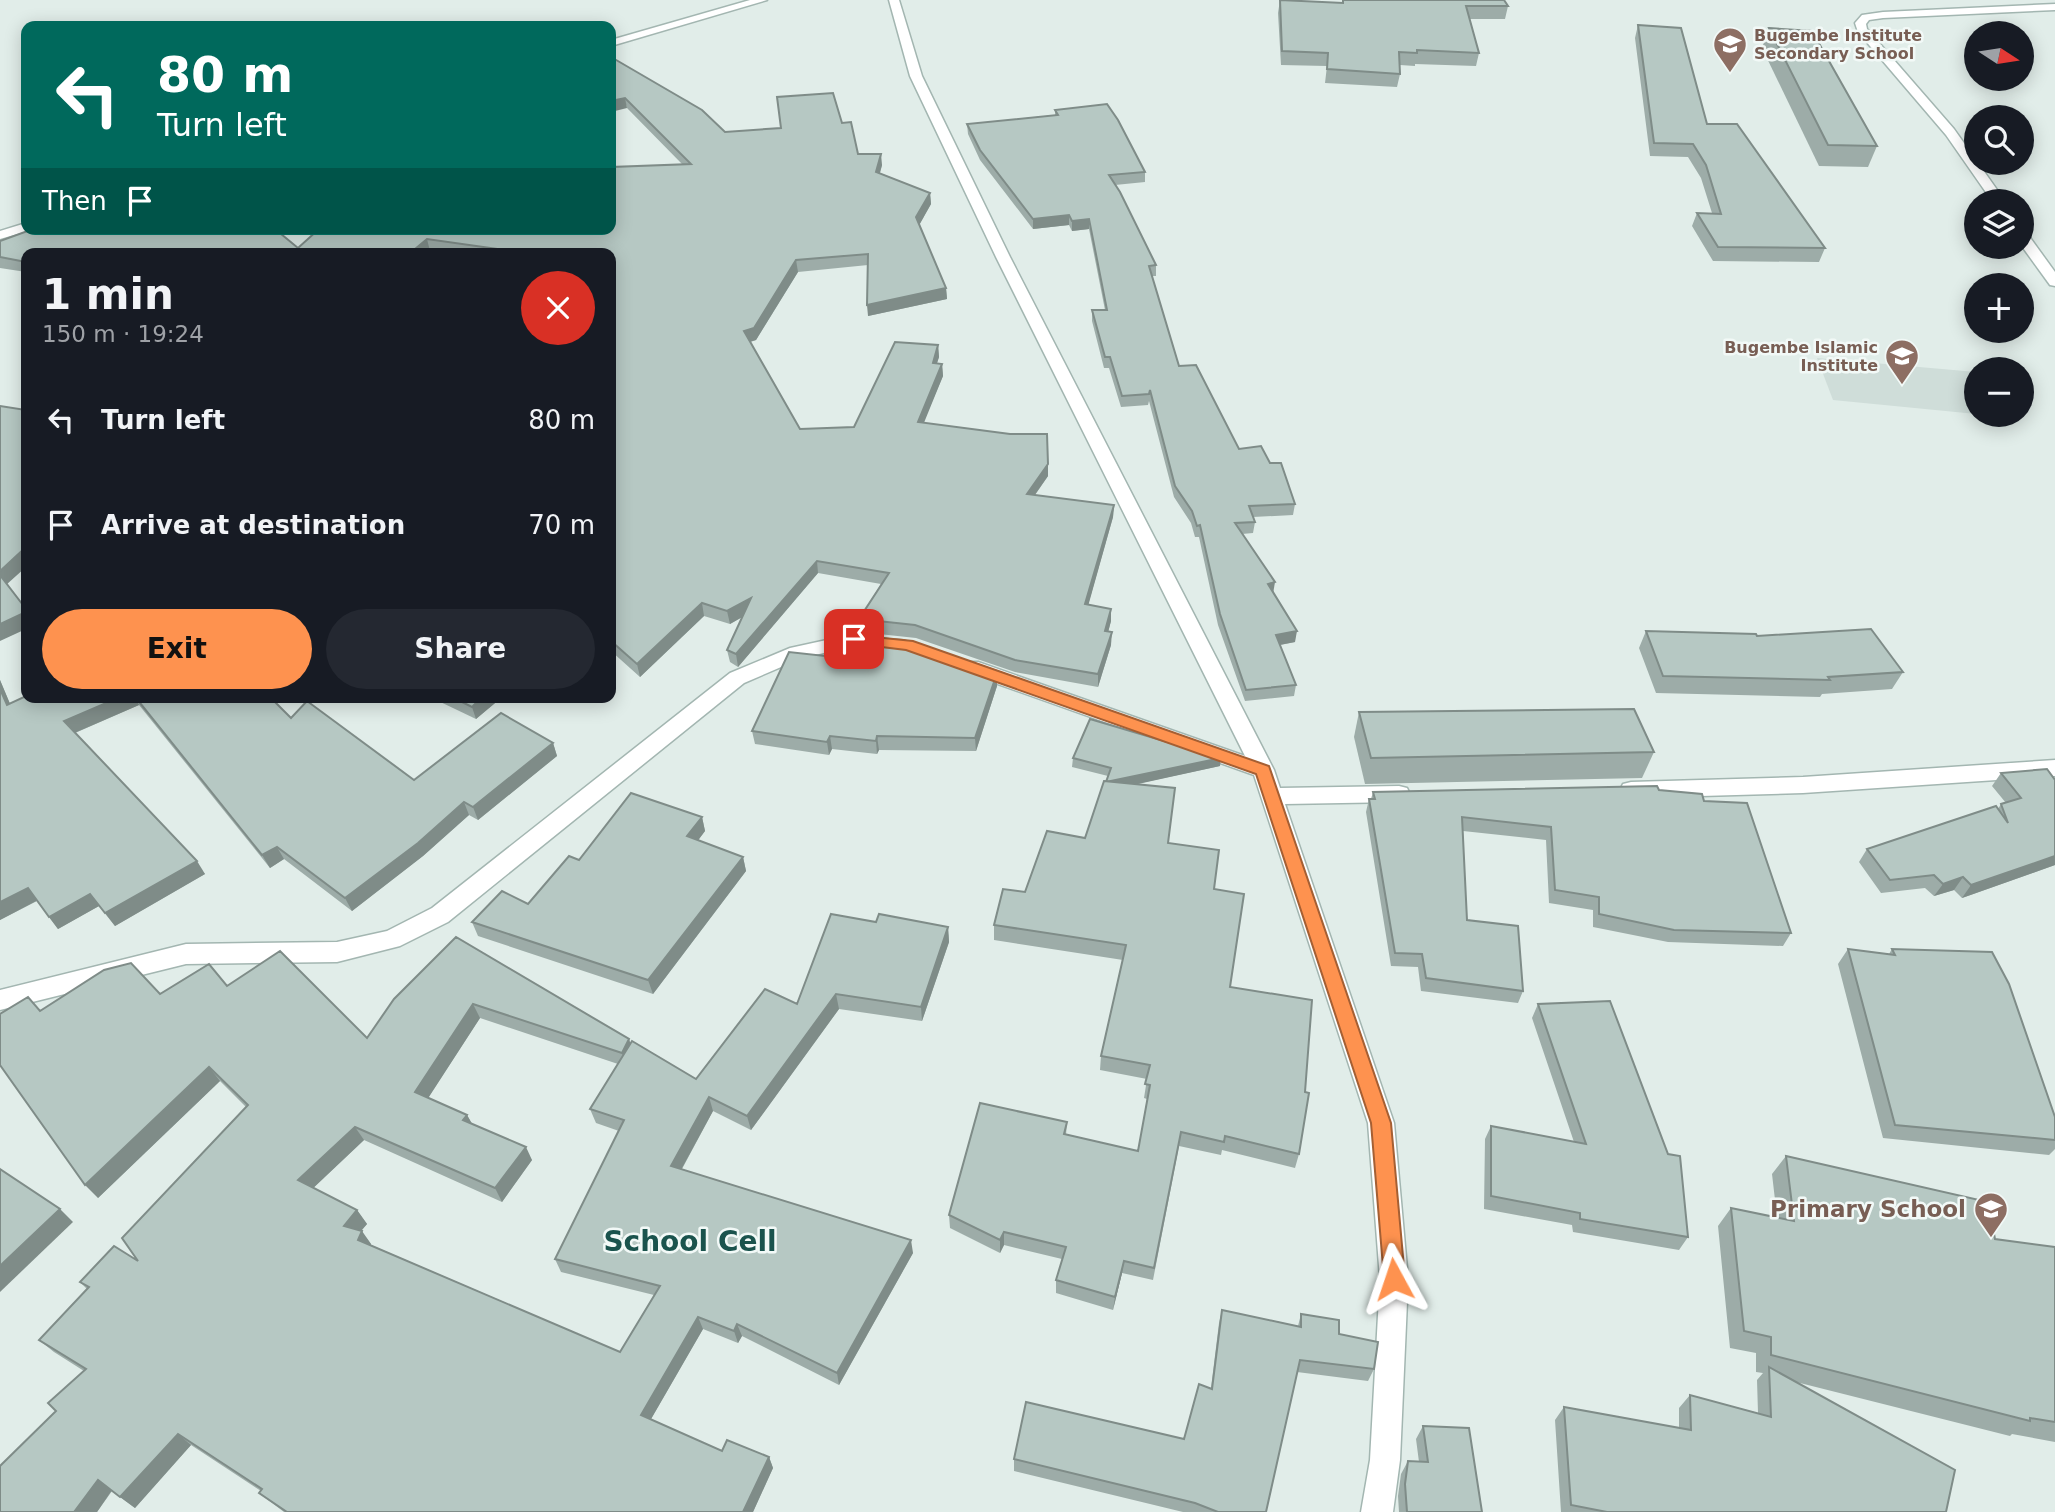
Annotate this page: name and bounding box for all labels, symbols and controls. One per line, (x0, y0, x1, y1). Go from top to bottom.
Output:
north arrow (1964, 21, 2034, 91)
map controls (1964, 21, 2034, 427)
school or university icon: Bugembe Institute Secondary School (1711, 25, 1749, 74)
place label: Bugembe Institute Secondary School (1754, 26, 1922, 63)
text: 80 m (157, 47, 293, 104)
icon: left (42, 49, 133, 140)
button: search (1964, 105, 2034, 175)
text: Turn left (157, 106, 287, 144)
icon: arrive (121, 182, 159, 220)
text: Then (42, 186, 107, 216)
button: layers (1964, 189, 2034, 259)
text: 1 min (42, 270, 174, 319)
button: close (521, 271, 595, 345)
button: + (1964, 273, 2034, 343)
text: 150 m · 19:24 (42, 321, 204, 347)
school or university icon: Bugembe Islamic Institute (1883, 337, 1921, 386)
place label: Bugembe Islamic Institute (1724, 338, 1878, 375)
button: − (1964, 357, 2034, 427)
icon: left (42, 401, 80, 439)
text: Turn left (101, 405, 225, 435)
text: 80 m (528, 405, 595, 435)
icon: arrive (42, 506, 80, 544)
text: Arrive at destination (101, 510, 405, 540)
text: 70 m (528, 510, 595, 540)
button: Exit (42, 609, 312, 689)
button: Share (326, 609, 595, 689)
pin (824, 609, 884, 669)
icon: arrive (835, 620, 873, 658)
school or university icon: Primary School (1972, 1190, 2010, 1239)
place label: Primary School (1770, 1196, 1966, 1222)
district label: School Cell (603, 1225, 777, 1258)
position arrow (1357, 1242, 1431, 1316)

